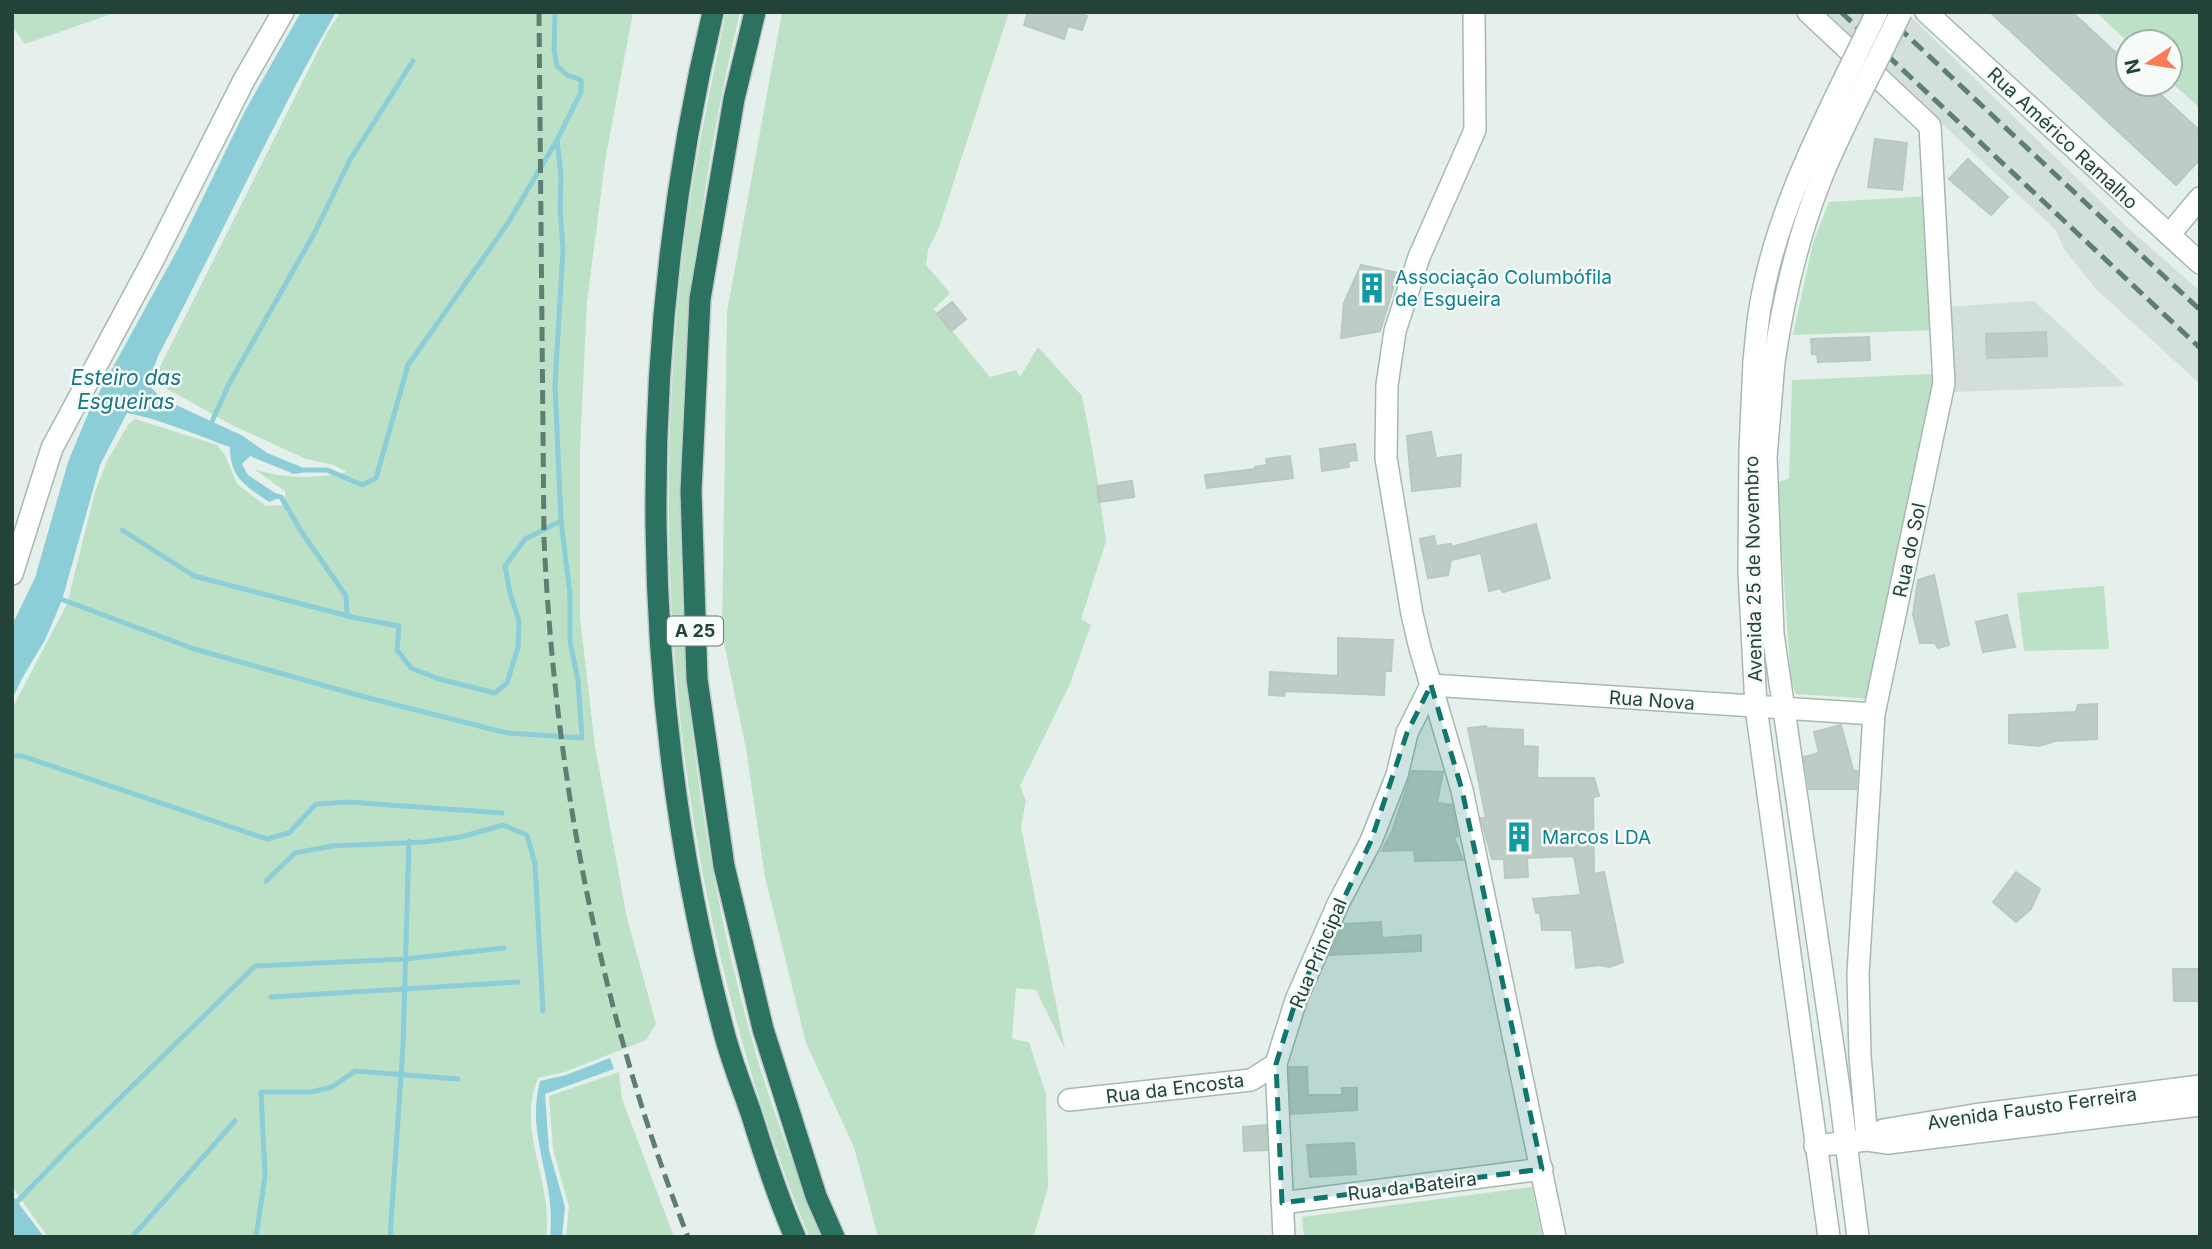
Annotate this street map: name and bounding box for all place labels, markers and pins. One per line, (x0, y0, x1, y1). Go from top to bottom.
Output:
place label: Associação Columbófila de Esgueira (1395, 266, 1612, 311)
building icon: Associação Columbófila de Esgueira (1355, 271, 1389, 305)
building icon: Marcos LDA (1502, 820, 1536, 854)
place label: Marcos LDA (1542, 826, 1651, 849)

